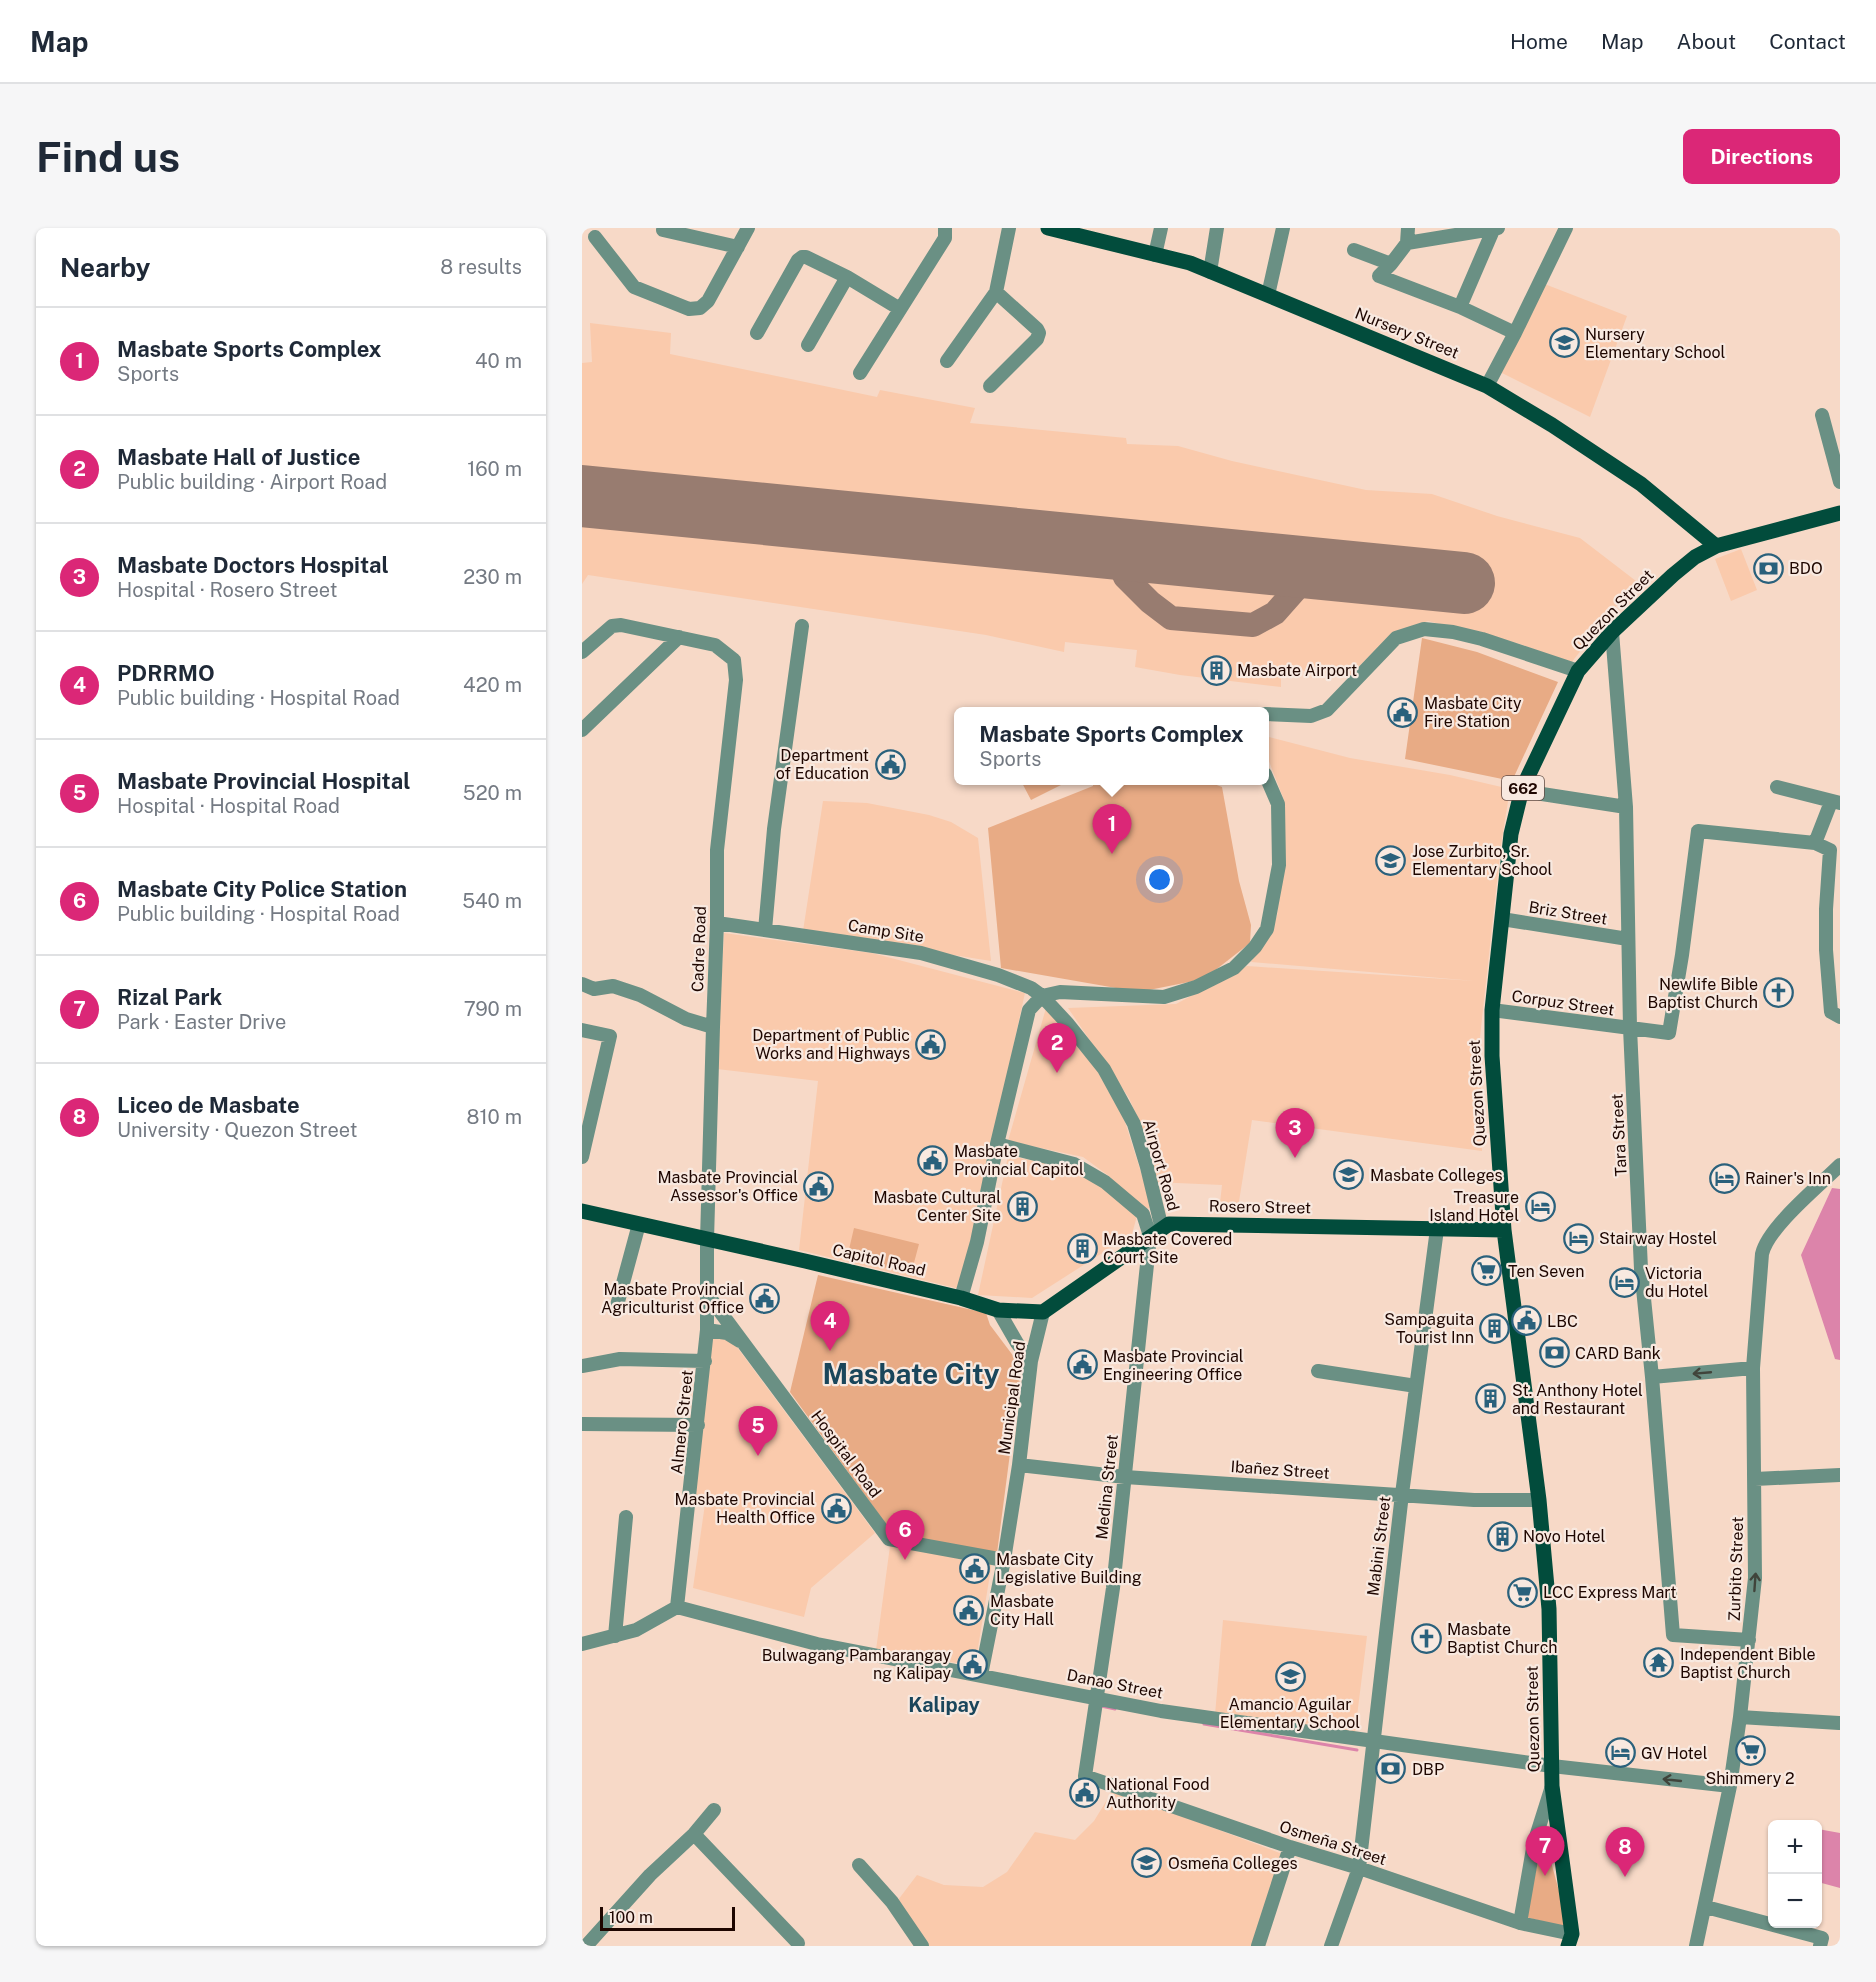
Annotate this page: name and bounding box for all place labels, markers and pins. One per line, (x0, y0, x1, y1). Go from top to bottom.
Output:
place label: Nursery Elementary School (1585, 325, 1726, 362)
school or university icon: Nursery Elementary School (1548, 327, 1580, 359)
bank icon: BDO (1752, 552, 1784, 584)
place label: BDO (1789, 559, 1823, 578)
building icon: Masbate Airport (1200, 654, 1232, 686)
place label: Masbate Airport (1237, 661, 1357, 680)
place label: Masbate City Fire Station (1424, 694, 1522, 731)
public building icon: Masbate City Fire Station (1387, 696, 1419, 728)
place label: Department of Education (776, 746, 869, 783)
public building icon: Department of Education (874, 748, 906, 780)
pin: 1 (1092, 804, 1132, 854)
place label: Jose Zurbito, Sr. Elementary School (1412, 842, 1553, 879)
school or university icon: Jose Zurbito, Sr. Elementary School (1375, 844, 1407, 876)
place label: Newlife Bible Baptist Church (1647, 975, 1758, 1012)
church icon: Newlife Bible Baptist Church (1763, 977, 1795, 1009)
pin: 2 (1038, 1024, 1076, 1073)
place label: Department of Public Works and Highways (752, 1026, 910, 1063)
public building icon: Department of Public Works and Highways (915, 1028, 947, 1060)
pin: 3 (1276, 1108, 1314, 1158)
place label: Masbate Provincial Capitol (954, 1142, 1084, 1179)
public building icon: Masbate Provincial Capitol (917, 1144, 949, 1176)
school or university icon: Masbate Colleges (1333, 1159, 1365, 1191)
hotel icon: Rainer's Inn (1708, 1162, 1740, 1194)
place label: Masbate Colleges (1370, 1166, 1503, 1185)
place label: Masbate Provincial Assessor's Office (657, 1168, 798, 1205)
place label: Rainer's Inn (1745, 1169, 1831, 1188)
public building icon: Masbate Provincial Assessor's Office (803, 1170, 835, 1202)
place label: Masbate Cultural Center Site (873, 1188, 1001, 1225)
place label: Treasure Island Hotel (1429, 1188, 1519, 1225)
building icon: Masbate Cultural Center Site (1006, 1190, 1038, 1222)
hotel icon: Treasure Island Hotel (1524, 1190, 1556, 1222)
hotel icon: Stairway Hostel (1562, 1222, 1594, 1254)
place label: Stairway Hostel (1599, 1229, 1717, 1248)
place label: Masbate Covered Court Site (1103, 1230, 1232, 1267)
building icon: Masbate Covered Court Site (1066, 1232, 1098, 1264)
supermarket icon: Ten Seven (1471, 1255, 1503, 1287)
place label: Ten Seven (1508, 1262, 1584, 1281)
place label: Victoria du Hotel (1645, 1264, 1709, 1301)
hotel icon: Victoria du Hotel (1608, 1266, 1640, 1298)
place label: Masbate Provincial Agriculturist Office (601, 1280, 744, 1317)
public building icon: Masbate Provincial Agriculturist Office (749, 1282, 781, 1314)
pin: 4 (810, 1302, 850, 1351)
public building icon: LBC (1510, 1305, 1542, 1337)
place label: Sampaguita Tourist Inn (1384, 1310, 1474, 1347)
building icon: Sampaguita Tourist Inn (1479, 1312, 1511, 1344)
place label: LBC (1547, 1312, 1578, 1331)
bank icon: CARD Bank (1538, 1337, 1570, 1369)
place label: CARD Bank (1575, 1344, 1661, 1363)
place label: Masbate Provincial Engineering Office (1103, 1347, 1244, 1384)
public building icon: Masbate Provincial Engineering Office (1066, 1349, 1098, 1381)
place label: St. Anthony Hotel and Restaurant (1512, 1381, 1643, 1418)
building icon: St. Anthony Hotel and Restaurant (1475, 1383, 1507, 1415)
pin: 5 (738, 1406, 777, 1456)
place label: Masbate Provincial Health Office (674, 1490, 815, 1527)
public building icon: Masbate Provincial Health Office (820, 1492, 852, 1524)
pin: 6 (886, 1510, 924, 1560)
building icon: Novo Hotel (1486, 1520, 1518, 1552)
place label: Novo Hotel (1523, 1527, 1605, 1546)
place label: Masbate City Legislative Building (996, 1550, 1142, 1587)
public building icon: Masbate City Legislative Building (959, 1552, 991, 1584)
supermarket icon: LCC Express Mart (1506, 1576, 1538, 1608)
place label: LCC Express Mart (1543, 1583, 1677, 1602)
place label: Masbate City Hall (990, 1592, 1054, 1629)
public building icon: Masbate City Hall (953, 1594, 985, 1626)
place label: Masbate Baptist Church (1447, 1620, 1558, 1657)
church icon: Masbate Baptist Church (1410, 1622, 1442, 1654)
place label: Independent Bible Baptist Church (1680, 1645, 1816, 1682)
place label: Bulwagang Pambarangay ng Kalipay (762, 1646, 951, 1683)
temple icon: Independent Bible Baptist Church (1643, 1647, 1675, 1679)
public building icon: Bulwagang Pambarangay ng Kalipay (956, 1648, 988, 1680)
school or university icon: Amancio Aguilar Elementary School (1274, 1660, 1306, 1692)
place label: Amancio Aguilar Elementary School (1220, 1695, 1360, 1732)
supermarket icon: Shimmery 2 (1734, 1734, 1766, 1766)
hotel icon: GV Hotel (1604, 1737, 1636, 1769)
place label: GV Hotel (1641, 1744, 1708, 1763)
bank icon: DBP (1375, 1753, 1407, 1785)
place label: DBP (1412, 1760, 1444, 1779)
place label: Shimmery 2 (1705, 1769, 1795, 1788)
place label: National Food Authority (1106, 1775, 1209, 1812)
public building icon: National Food Authority (1069, 1777, 1101, 1809)
pin: 7 (1526, 1826, 1564, 1876)
pin: 8 (1606, 1828, 1644, 1877)
school or university icon: Osmeña Colleges (1131, 1847, 1163, 1879)
place label: Osmeña Colleges (1168, 1854, 1298, 1873)

